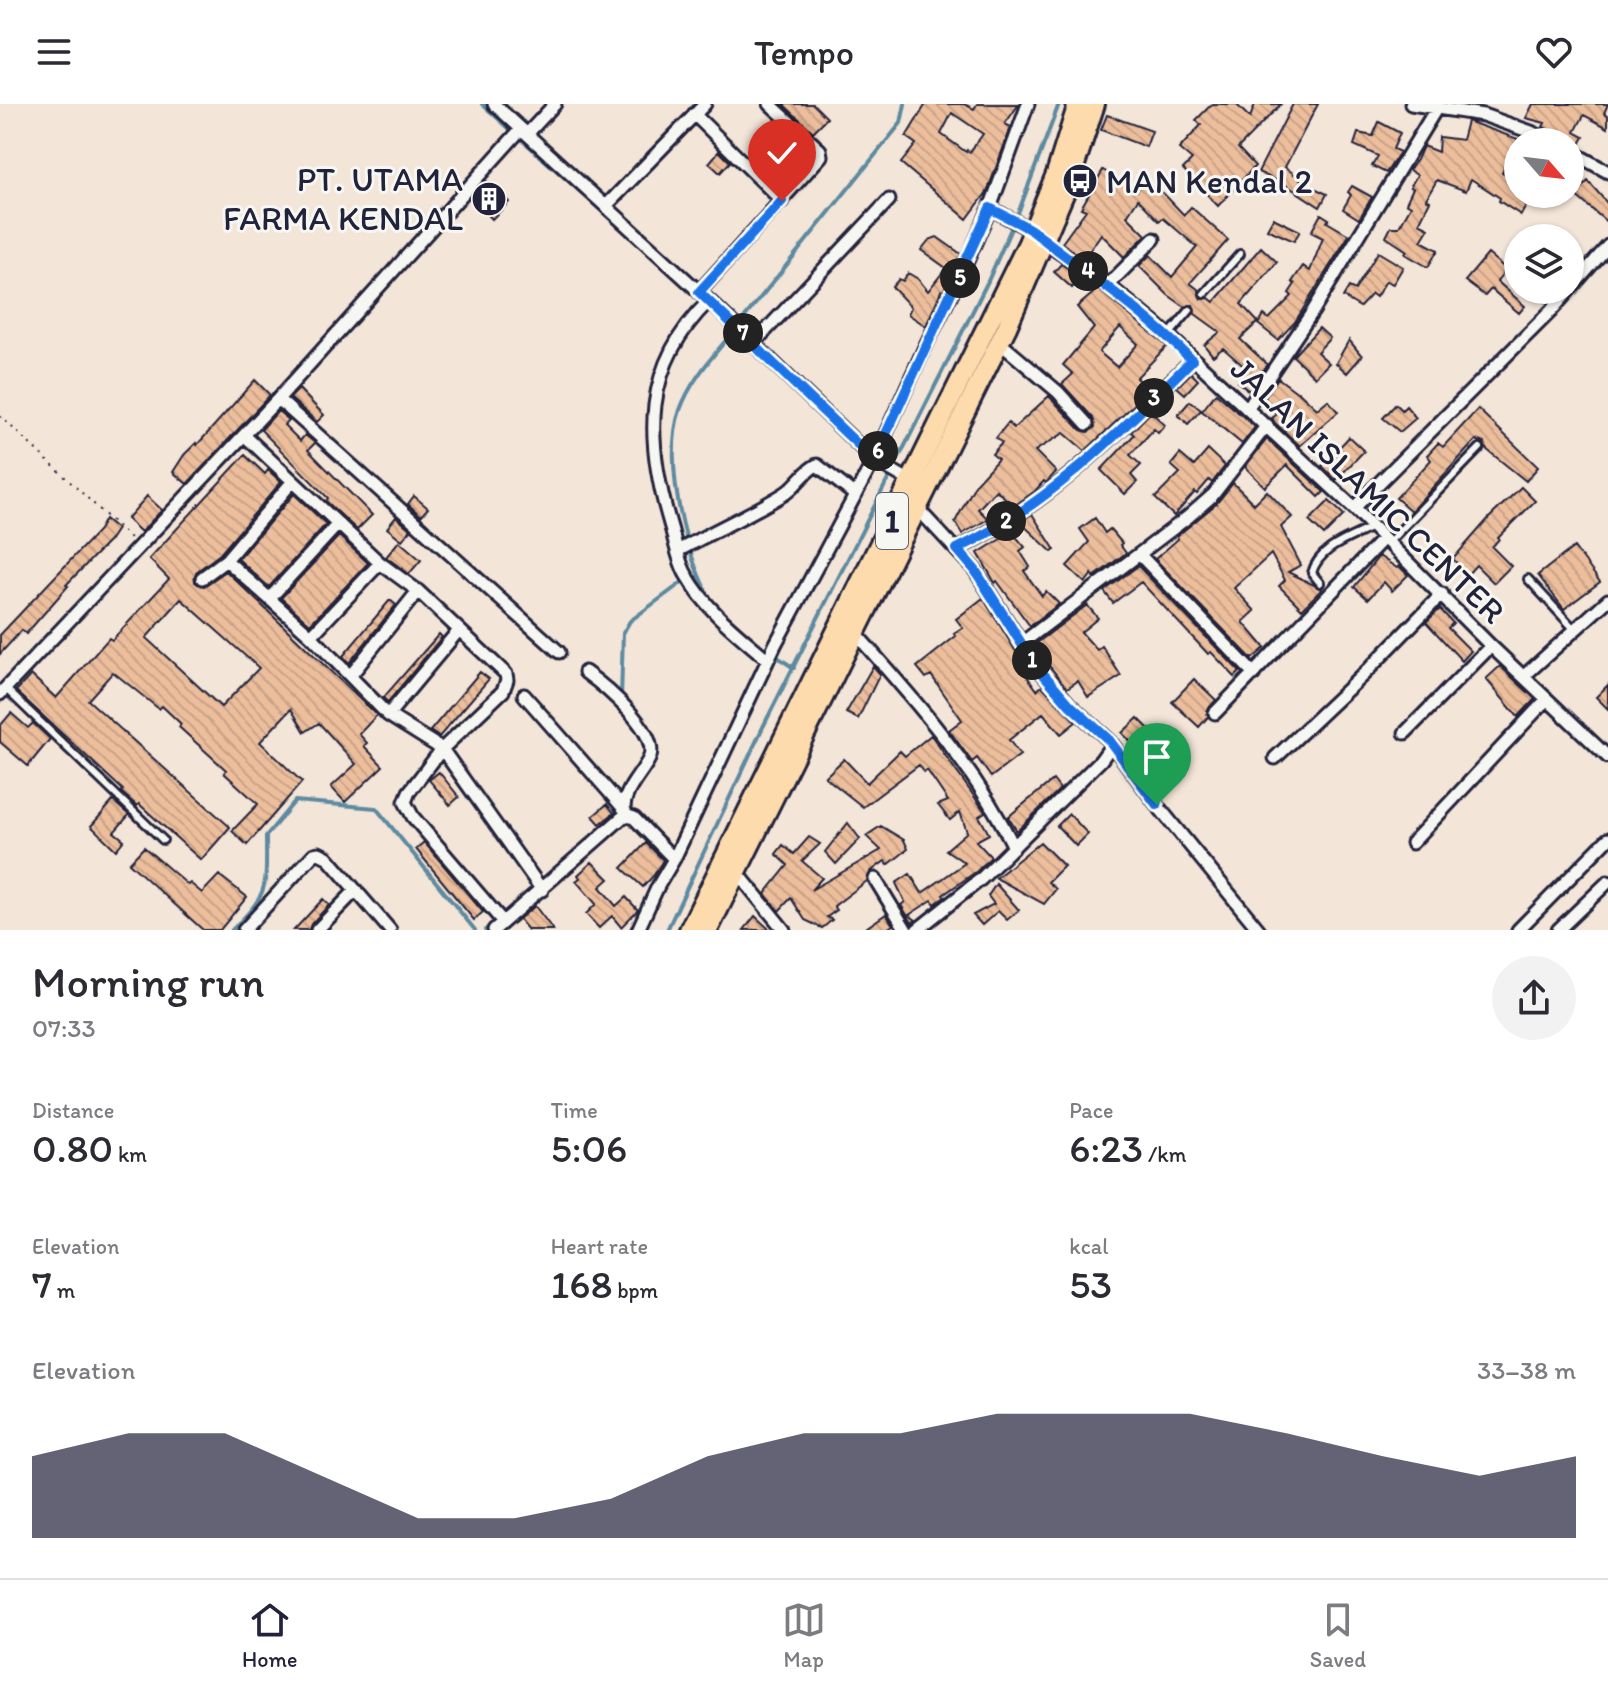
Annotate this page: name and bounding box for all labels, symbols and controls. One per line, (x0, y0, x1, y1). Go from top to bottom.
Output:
icon: menu (32, 30, 76, 74)
icon: heart (1532, 30, 1576, 74)
text: Tempo (754, 31, 854, 74)
pin (748, 119, 816, 201)
north arrow (1504, 128, 1584, 208)
map controls (1504, 128, 1584, 304)
icon: check (760, 131, 804, 175)
place label: PT. UTAMA FARMA KENDAL (223, 159, 463, 239)
place label: MAN Kendal 2 (1106, 161, 1312, 202)
bus stop icon: MAN Kendal 2 (1061, 162, 1099, 200)
building icon: PT. UTAMA FARMA KENDAL (470, 180, 508, 218)
button: layers (1504, 224, 1584, 304)
pin: 4 (1068, 251, 1108, 291)
text: 4 (1081, 257, 1095, 284)
pin: 5 (940, 258, 980, 298)
text: 5 (954, 264, 966, 291)
pin: 7 (723, 313, 763, 353)
text: 7 (738, 319, 748, 346)
street label: JALAN ISLAMIC CENTER (1222, 348, 1514, 632)
pin: 3 (1134, 378, 1174, 418)
text: 3 (1148, 384, 1160, 411)
pin: 6 (858, 431, 898, 471)
text: 6 (872, 437, 884, 464)
road number: 1 (876, 493, 908, 549)
pin: 2 (986, 501, 1026, 541)
text: 2 (1000, 507, 1012, 534)
pin: 1 (1012, 640, 1052, 680)
text: 1 (1027, 646, 1037, 673)
pin (1123, 723, 1191, 805)
icon: arrive (1135, 735, 1179, 779)
text: Morning run (32, 955, 265, 1008)
button: share (1492, 956, 1576, 1040)
text: 07:33 (32, 1012, 96, 1044)
text: Distance (32, 1097, 114, 1124)
text: Time (551, 1097, 598, 1124)
text: Pace (1069, 1097, 1113, 1124)
text: 0.80 (32, 1124, 113, 1172)
text: 5:06 (551, 1124, 627, 1172)
text: 6:23 (1069, 1124, 1143, 1172)
text: km (113, 1141, 147, 1168)
text: /km (1143, 1141, 1186, 1168)
text: Elevation (32, 1233, 119, 1260)
text: Heart rate (551, 1233, 648, 1260)
text: kcal (1069, 1233, 1108, 1260)
text: 7 (32, 1260, 52, 1308)
text: 168 (551, 1260, 612, 1308)
text: 53 (1069, 1260, 1112, 1308)
text: m (52, 1277, 75, 1304)
text: bpm (612, 1277, 658, 1304)
text: Elevation (32, 1354, 135, 1386)
text: 33–38 m (1477, 1354, 1576, 1386)
tab: Home (242, 1598, 298, 1673)
tab: Map (782, 1598, 826, 1673)
tab: Saved (1310, 1598, 1366, 1673)

